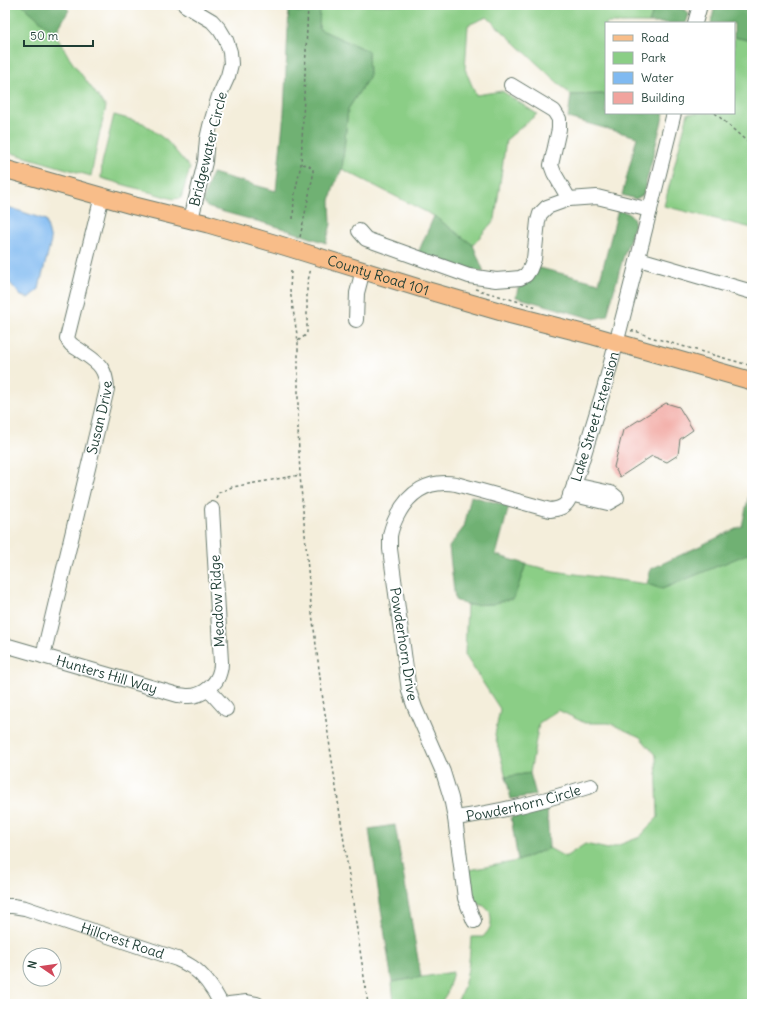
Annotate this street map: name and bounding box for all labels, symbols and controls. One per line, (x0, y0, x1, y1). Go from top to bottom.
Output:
scale bar (24, 22, 93, 48)
legend (605, 22, 735, 114)
text: 50 m (30, 28, 59, 43)
text: Road (641, 30, 669, 45)
text: Park (641, 50, 666, 65)
text: Water (641, 70, 674, 85)
street label: Bridgewater Circle (185, 90, 231, 208)
text: Building (641, 90, 685, 105)
street label: County Road 101 (325, 251, 431, 299)
street label: Lake Street Extension (567, 350, 623, 484)
street label: Susan Drive (83, 380, 116, 456)
street label: Meadow Ridge (206, 554, 228, 648)
street label: Powderhorn Drive (386, 586, 422, 702)
street label: Hunters Hill Way (54, 651, 160, 698)
street label: Powderhorn Circle (465, 781, 583, 825)
street label: Hillcrest Road (79, 918, 166, 963)
north arrow (22, 947, 62, 987)
text: N (25, 959, 40, 970)

